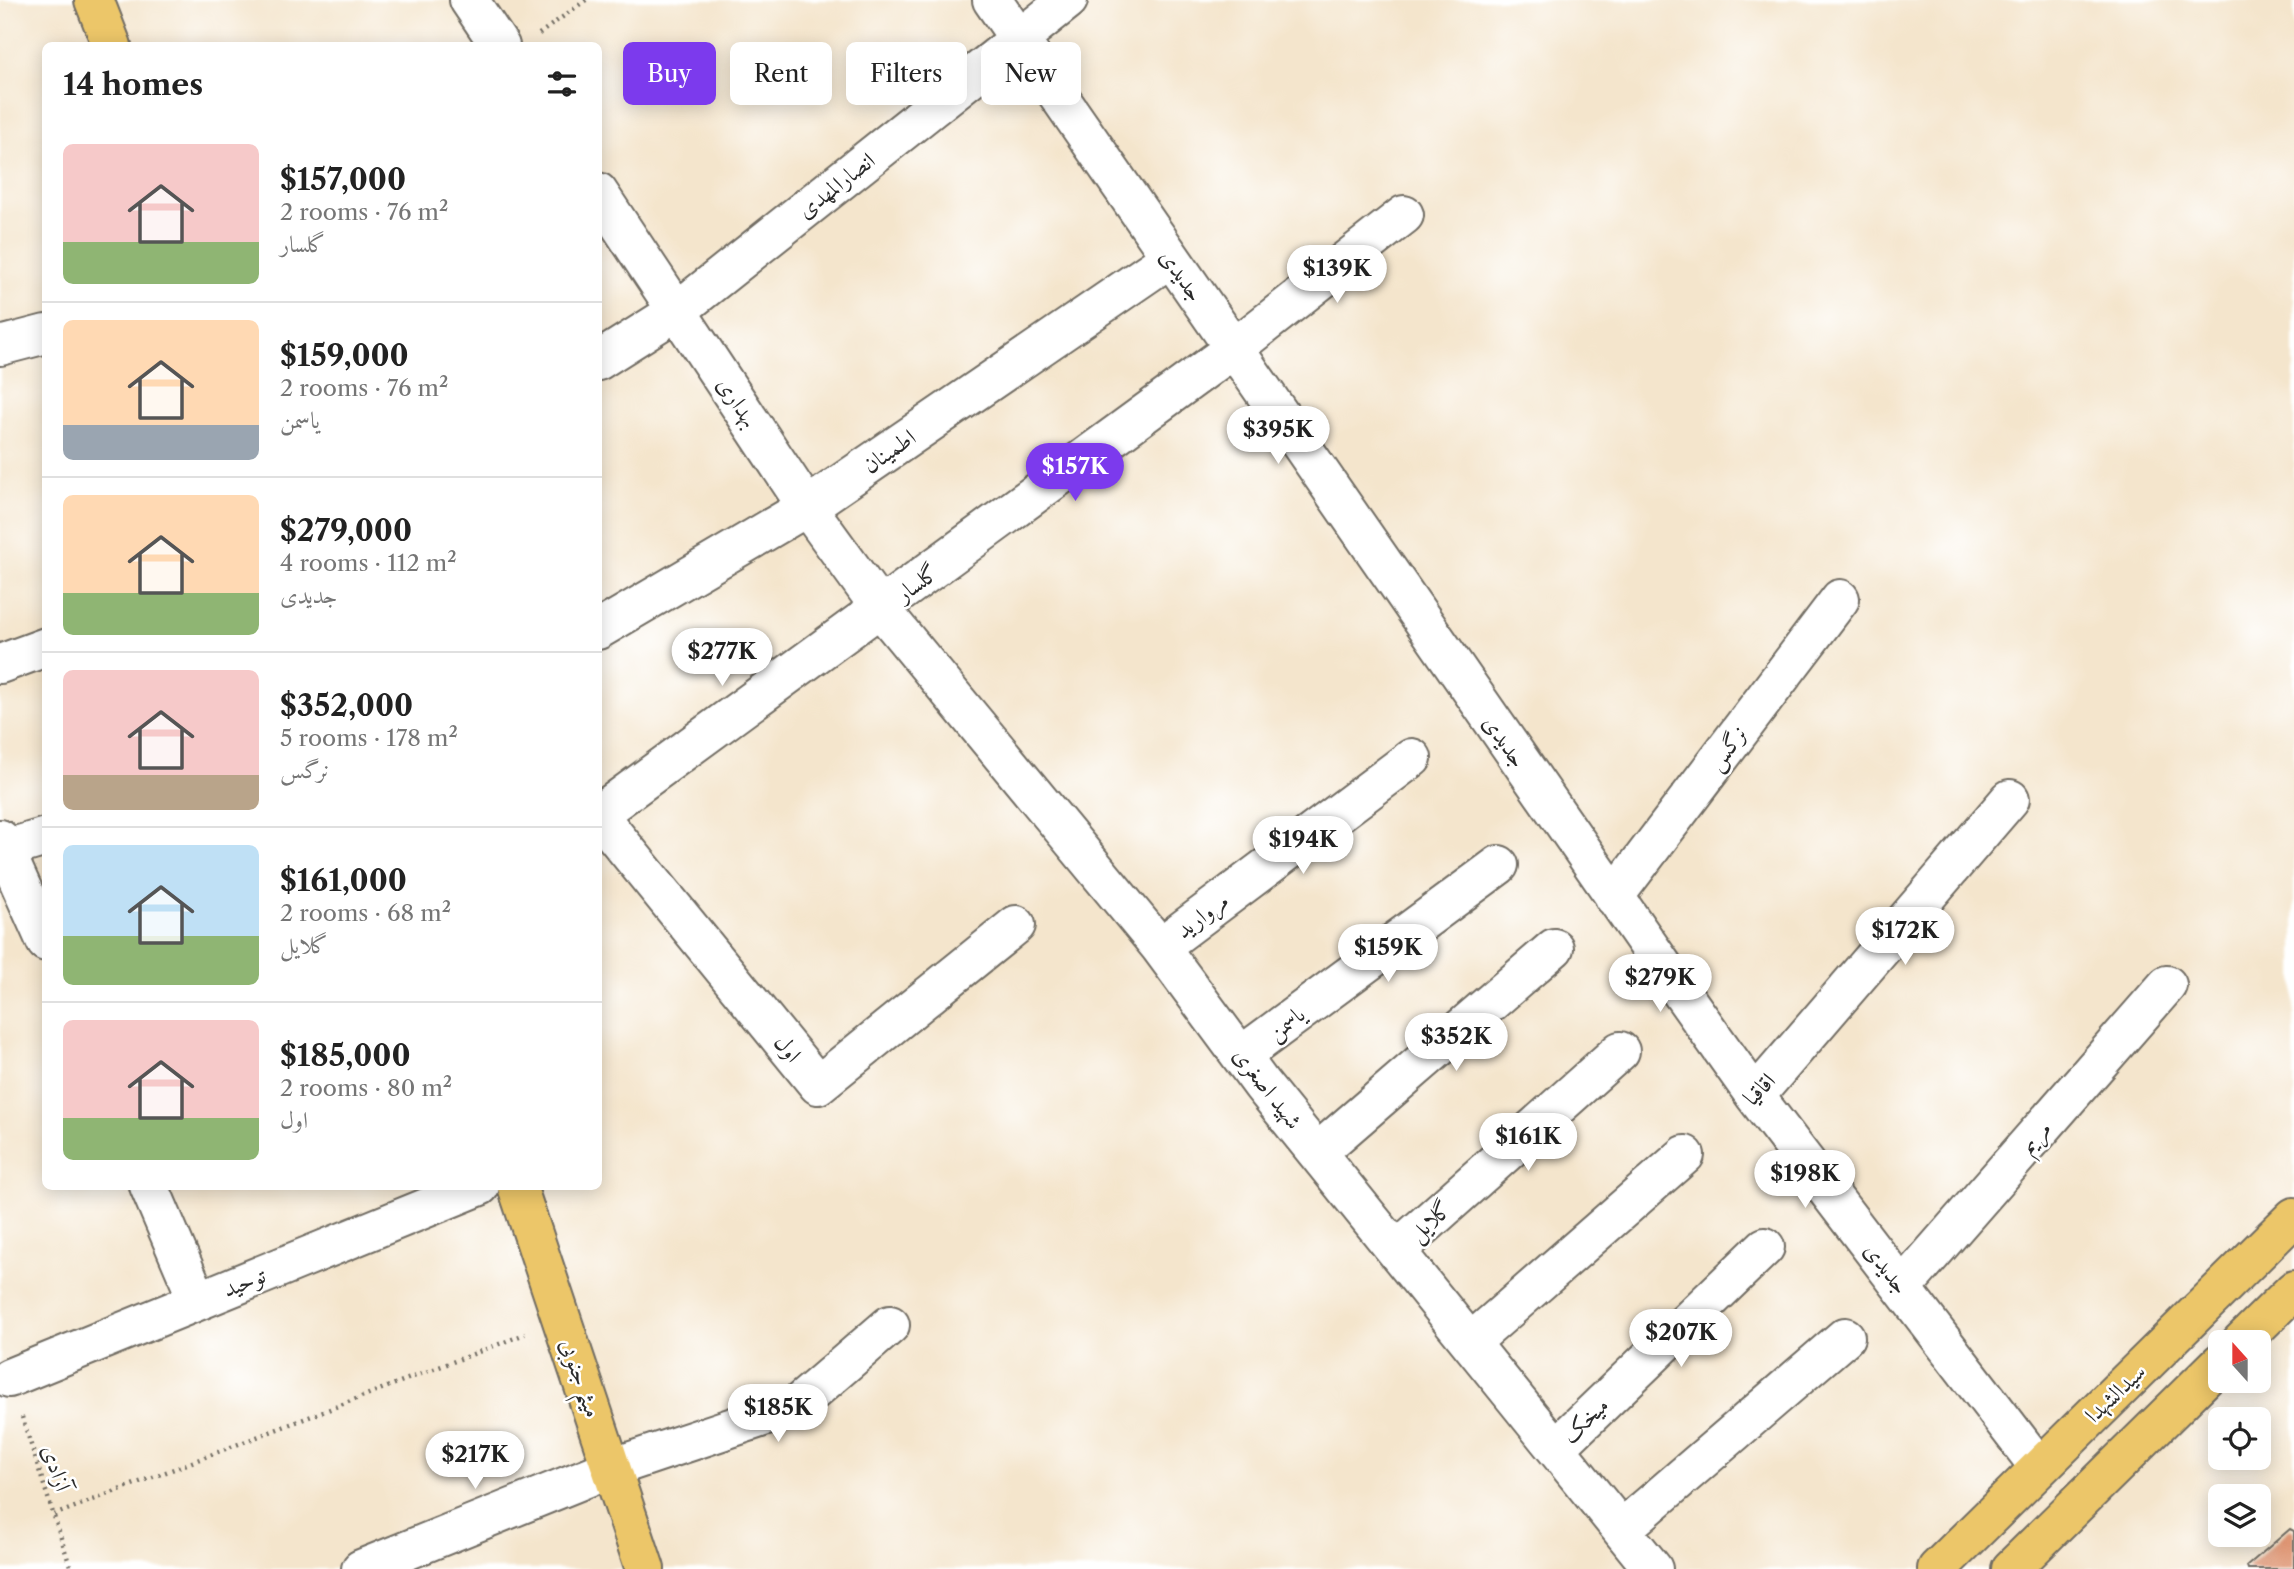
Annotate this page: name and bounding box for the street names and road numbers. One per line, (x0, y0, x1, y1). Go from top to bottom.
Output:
street label: انصارالمهدی (792, 146, 880, 224)
street label: جدیدی (1154, 243, 1210, 307)
street label: بهداری (710, 371, 765, 433)
street label: اطمینان (857, 423, 921, 479)
street label: گلسار (889, 558, 944, 609)
street label: جدیدی (1477, 709, 1533, 773)
street label: نرگس (1701, 720, 1755, 777)
street label: مروارید (1170, 886, 1235, 946)
street label: یاسمن (1262, 999, 1313, 1048)
street label: اول (768, 1028, 808, 1068)
street label: شهید اصغری (1227, 1042, 1309, 1135)
street label: اقاقیا (1737, 1067, 1781, 1111)
street label: مریم (2013, 1115, 2061, 1163)
street label: گلایل (1403, 1195, 1459, 1250)
street label: جدیدی (1859, 1237, 1915, 1299)
street label: توحید (218, 1261, 271, 1304)
street label: میثم جنوبی (546, 1335, 607, 1424)
street label: سیدالشهدا (2079, 1357, 2152, 1429)
street label: میخک (1556, 1391, 1614, 1449)
street label: آزادی (36, 1441, 79, 1498)

